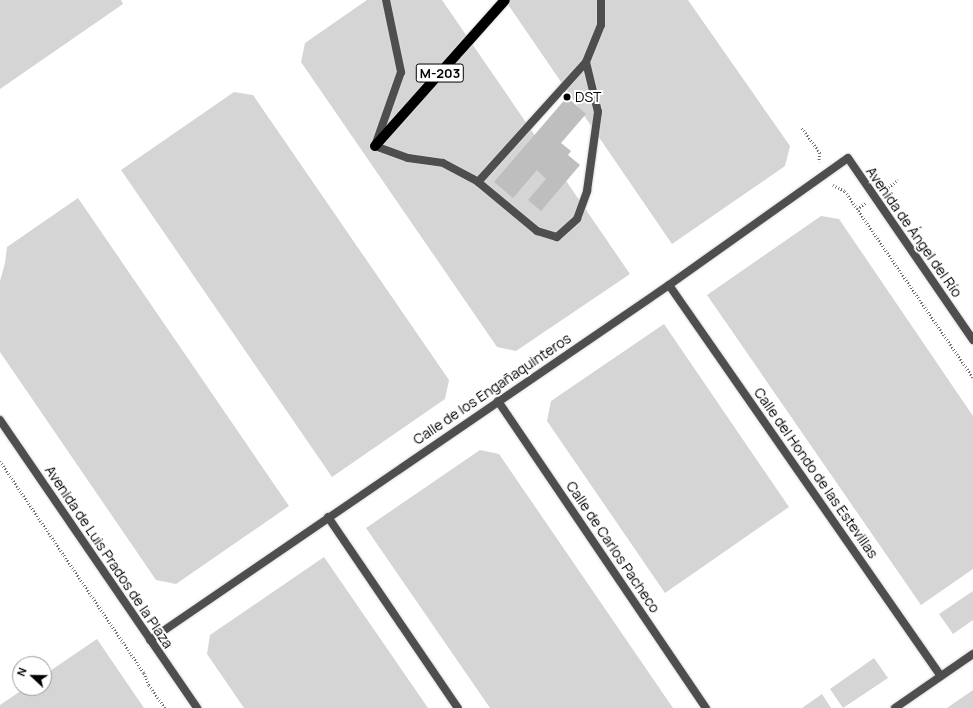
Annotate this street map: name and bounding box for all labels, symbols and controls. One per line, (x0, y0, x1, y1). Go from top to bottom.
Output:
road number: M-203 (415, 62, 465, 84)
place label: DST (575, 89, 601, 105)
marker: DST (562, 92, 572, 102)
street label: Avenida de Ángel del Río (863, 163, 965, 301)
street label: Calle de los Engañaquinteros (410, 330, 574, 448)
street label: Calle del Hondo de las Estevillas (750, 384, 882, 562)
street label: Avenida de Luis Prados de la Plaza (41, 462, 177, 652)
street label: Calle de Carlos Pacheco (563, 478, 663, 616)
north arrow (12, 656, 52, 696)
text: N (13, 665, 30, 678)

